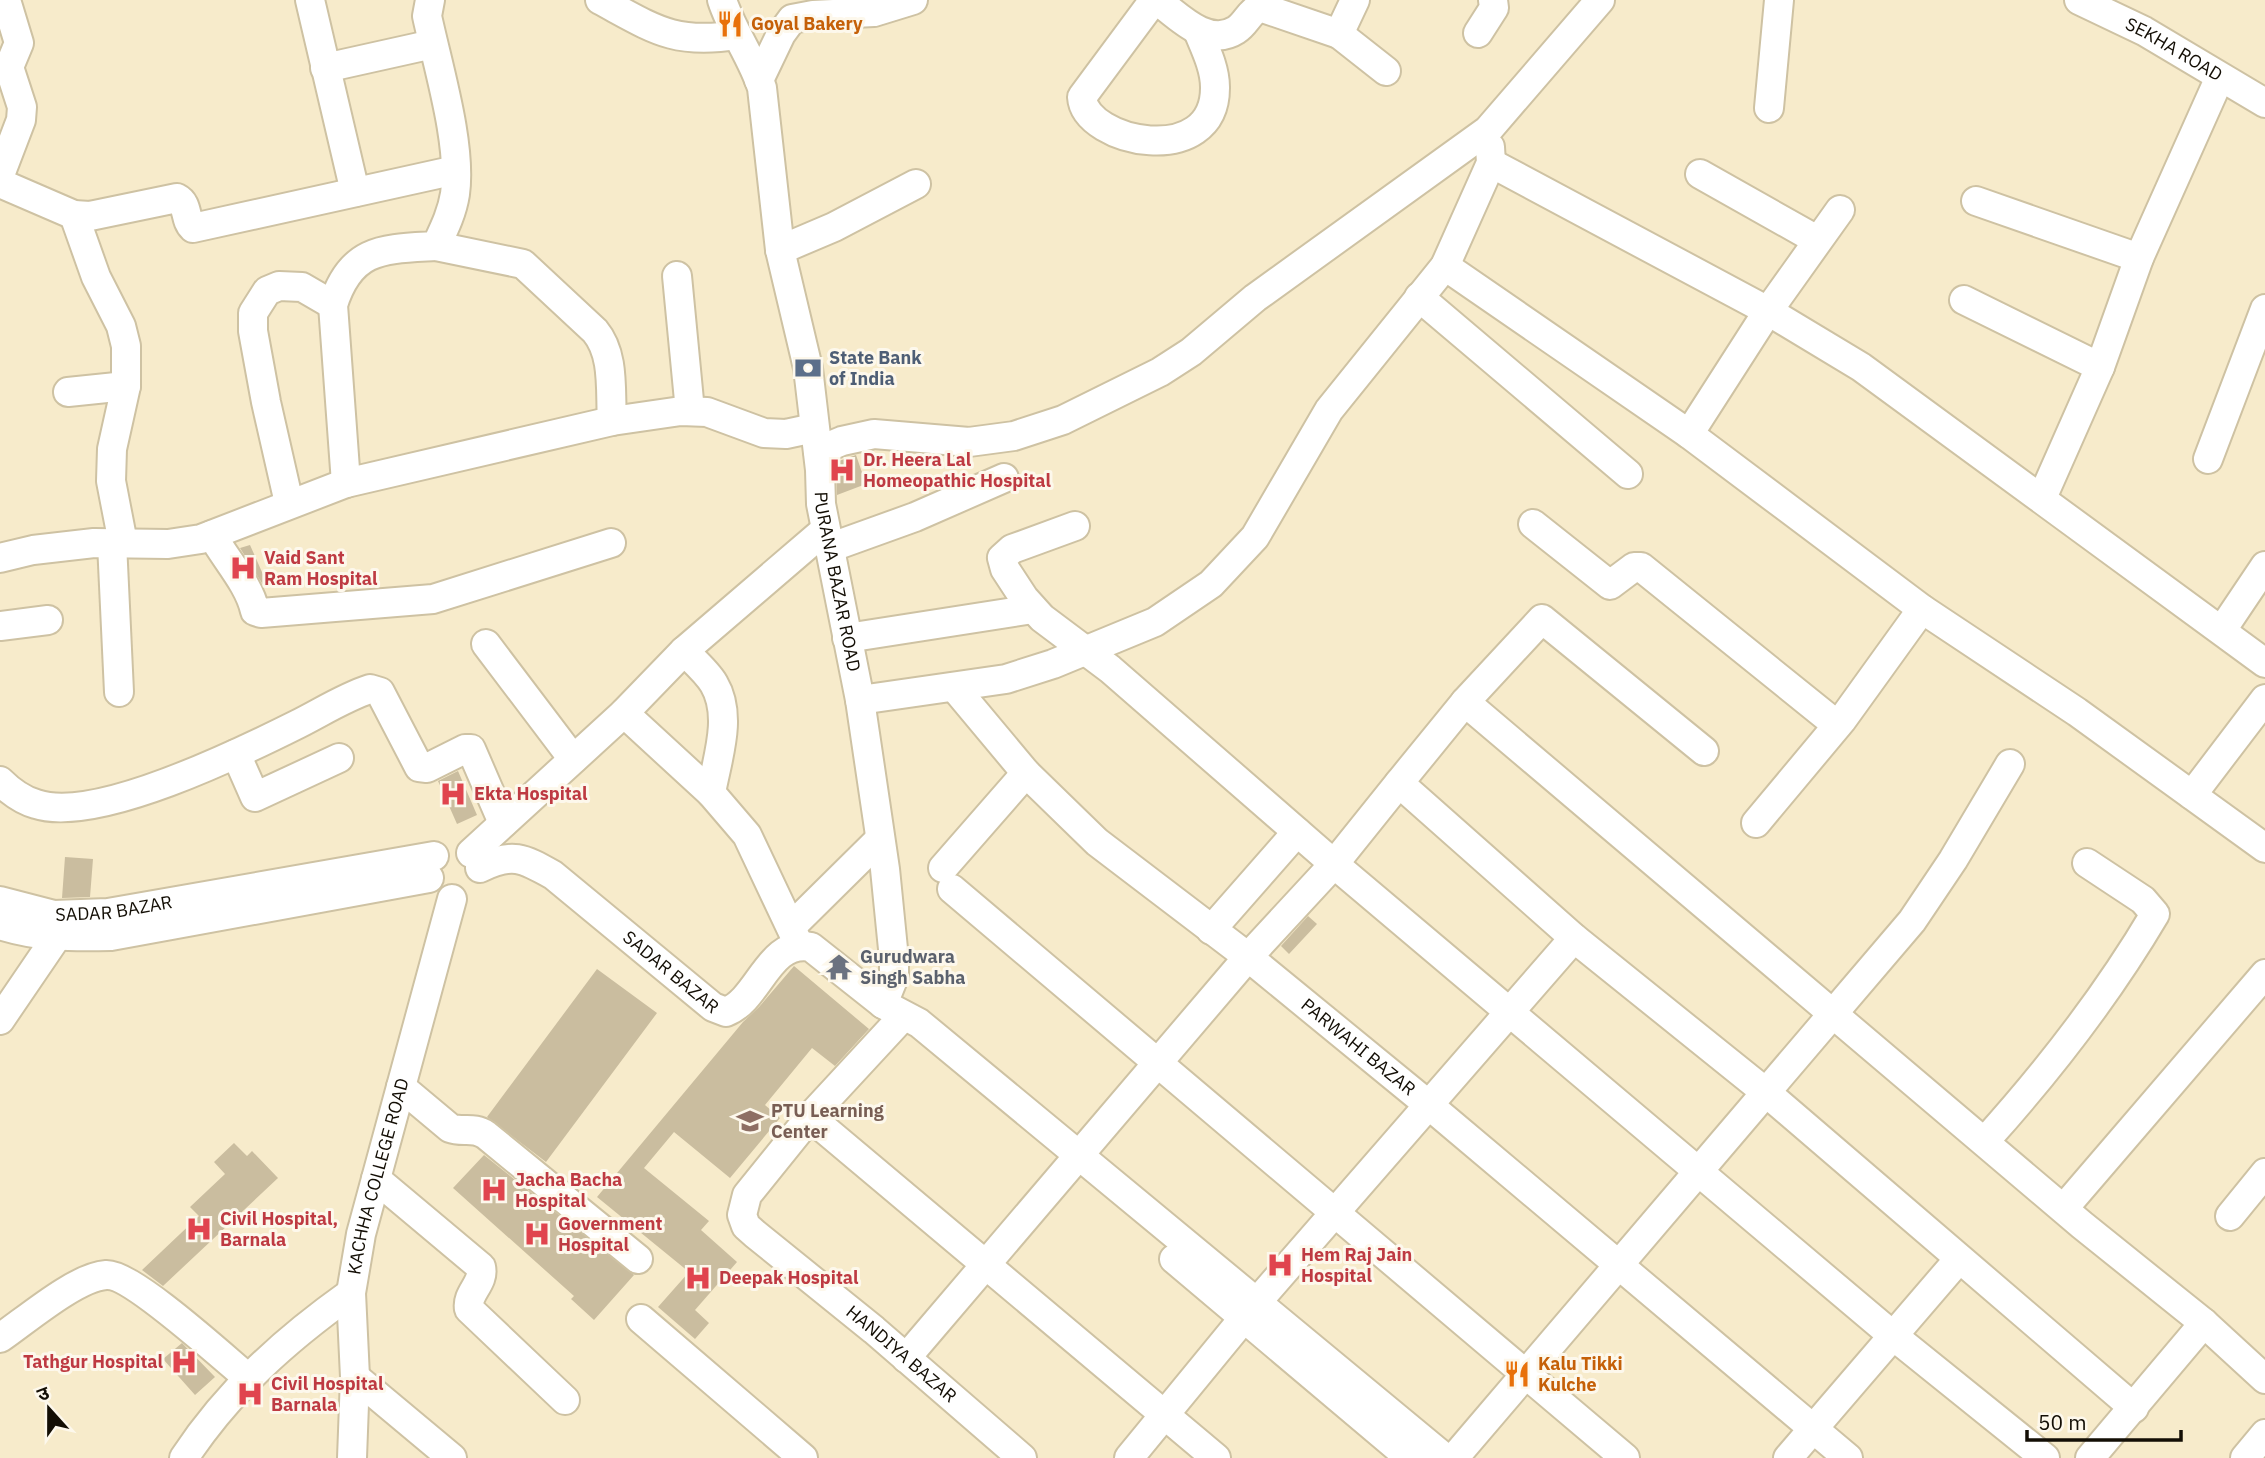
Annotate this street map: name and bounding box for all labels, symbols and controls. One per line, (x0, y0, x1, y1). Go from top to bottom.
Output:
restaurant icon: Goyal Bakery (715, 9, 745, 39)
place label: Goyal Bakery (751, 12, 863, 35)
street label: SEKHA ROAD (2122, 12, 2227, 86)
place label: State Bank of India (829, 346, 922, 390)
bank icon: State Bank of India (793, 353, 823, 383)
place label: Dr. Heera Lal Homeopathic Hospital (863, 448, 1051, 492)
hospital icon: Dr. Heera Lal Homeopathic Hospital (827, 455, 857, 485)
street label: PURANA BAZAR ROAD (810, 491, 866, 674)
place label: Vaid Sant Ram Hospital (264, 546, 378, 590)
hospital icon: Vaid Sant Ram Hospital (228, 553, 258, 583)
hospital icon: Ekta Hospital (438, 779, 468, 809)
place label: Ekta Hospital (474, 782, 588, 805)
street label: SADAR BAZAR (55, 890, 174, 926)
street label: SADAR BAZAR (618, 925, 724, 1018)
place label: Gurudwara Singh Sabha (860, 945, 965, 989)
temple icon: Gurudwara Singh Sabha (824, 952, 854, 982)
street label: PARWAHI BAZAR (1297, 993, 1421, 1101)
street label: KACHHA COLLEGE ROAD (342, 1075, 414, 1276)
place label: PTU Learning Center (771, 1099, 884, 1143)
school or university icon: PTU Learning Center (735, 1106, 765, 1136)
place label: Jacha Bacha Hospital (515, 1168, 622, 1212)
hospital icon: Jacha Bacha Hospital (479, 1175, 509, 1205)
place label: Civil Hospital, Barnala (220, 1207, 338, 1251)
place label: Government Hospital (558, 1212, 663, 1256)
hospital icon: Civil Hospital, Barnala (184, 1214, 214, 1244)
hospital icon: Government Hospital (522, 1219, 552, 1249)
place label: Hem Raj Jain Hospital (1301, 1243, 1412, 1287)
hospital icon: Hem Raj Jain Hospital (1265, 1250, 1295, 1280)
hospital icon: Deepak Hospital (683, 1263, 713, 1293)
place label: Deepak Hospital (719, 1266, 859, 1289)
street label: HANDIYA BAZAR (842, 1300, 962, 1407)
hospital icon: Tathgur Hospital (169, 1347, 199, 1377)
place label: Tathgur Hospital (23, 1350, 164, 1373)
place label: Kalu Tikki Kulche (1538, 1352, 1623, 1396)
restaurant icon: Kalu Tikki Kulche (1502, 1359, 1532, 1389)
place label: Civil Hospital Barnala (271, 1372, 384, 1416)
north arrow (14, 1374, 84, 1444)
hospital icon: Civil Hospital Barnala (235, 1379, 265, 1409)
text: उ (33, 1380, 53, 1406)
scale bar (2027, 1398, 2181, 1442)
text: 50 m (2038, 1408, 2087, 1436)

